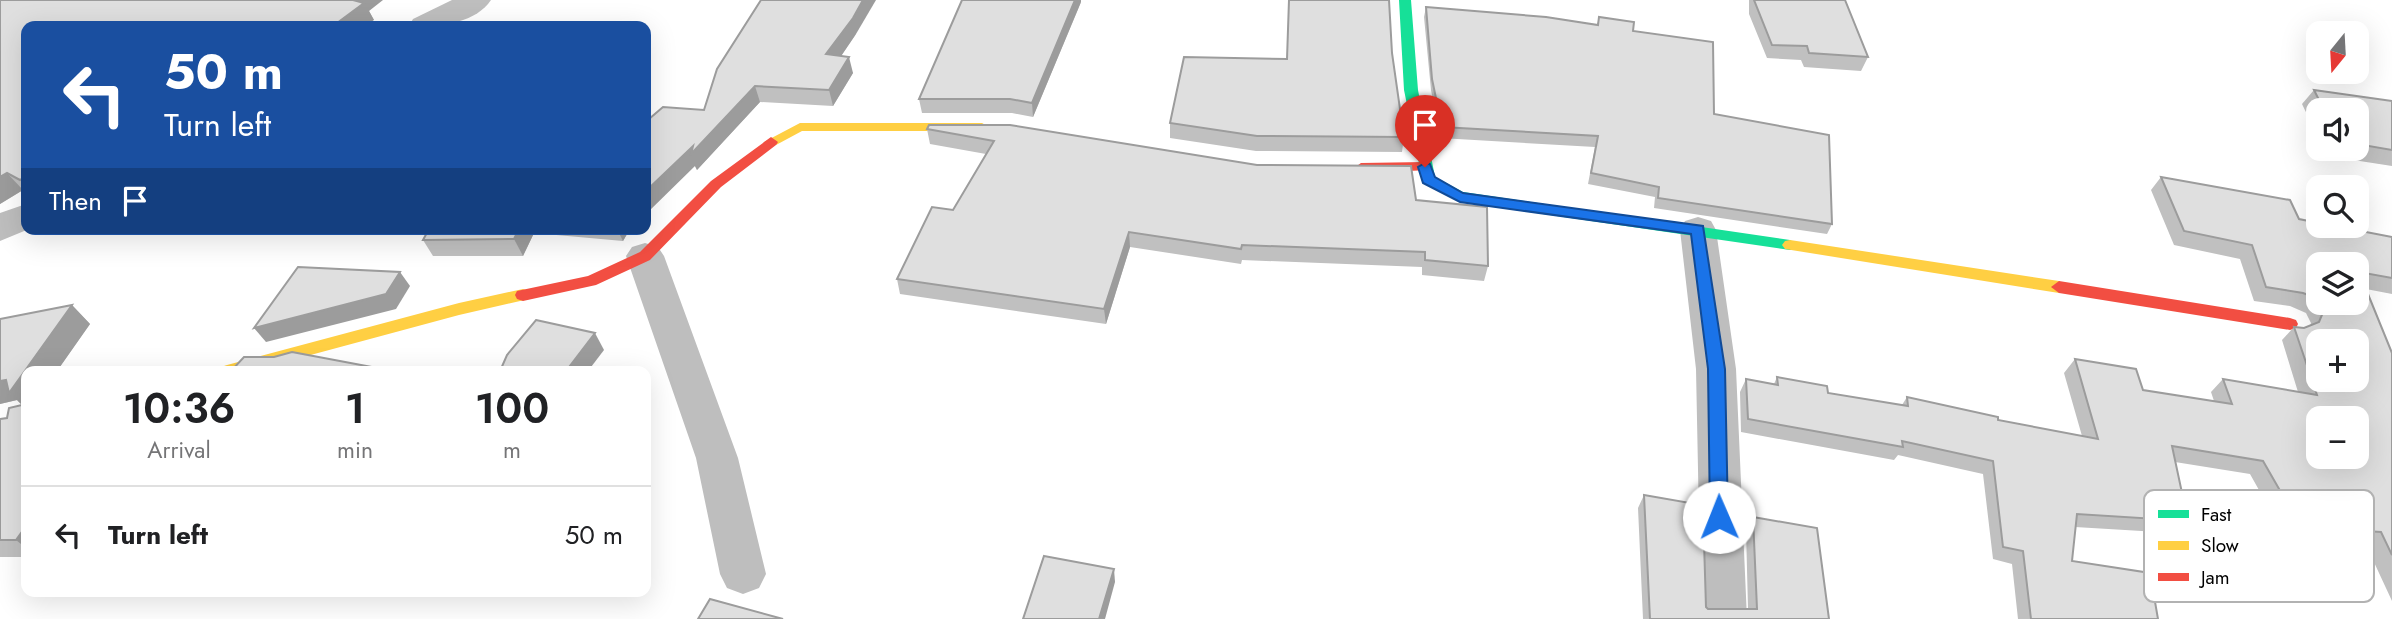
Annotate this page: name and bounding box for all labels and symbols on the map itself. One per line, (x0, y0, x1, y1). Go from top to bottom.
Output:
north arrow (2306, 21, 2370, 84)
pin (1395, 95, 1455, 167)
position arrow (1682, 480, 1756, 554)
legend (2144, 490, 2374, 602)
text: Fast (2201, 501, 2232, 528)
text: Slow (2201, 532, 2239, 559)
text: Jam (2198, 564, 2230, 591)

